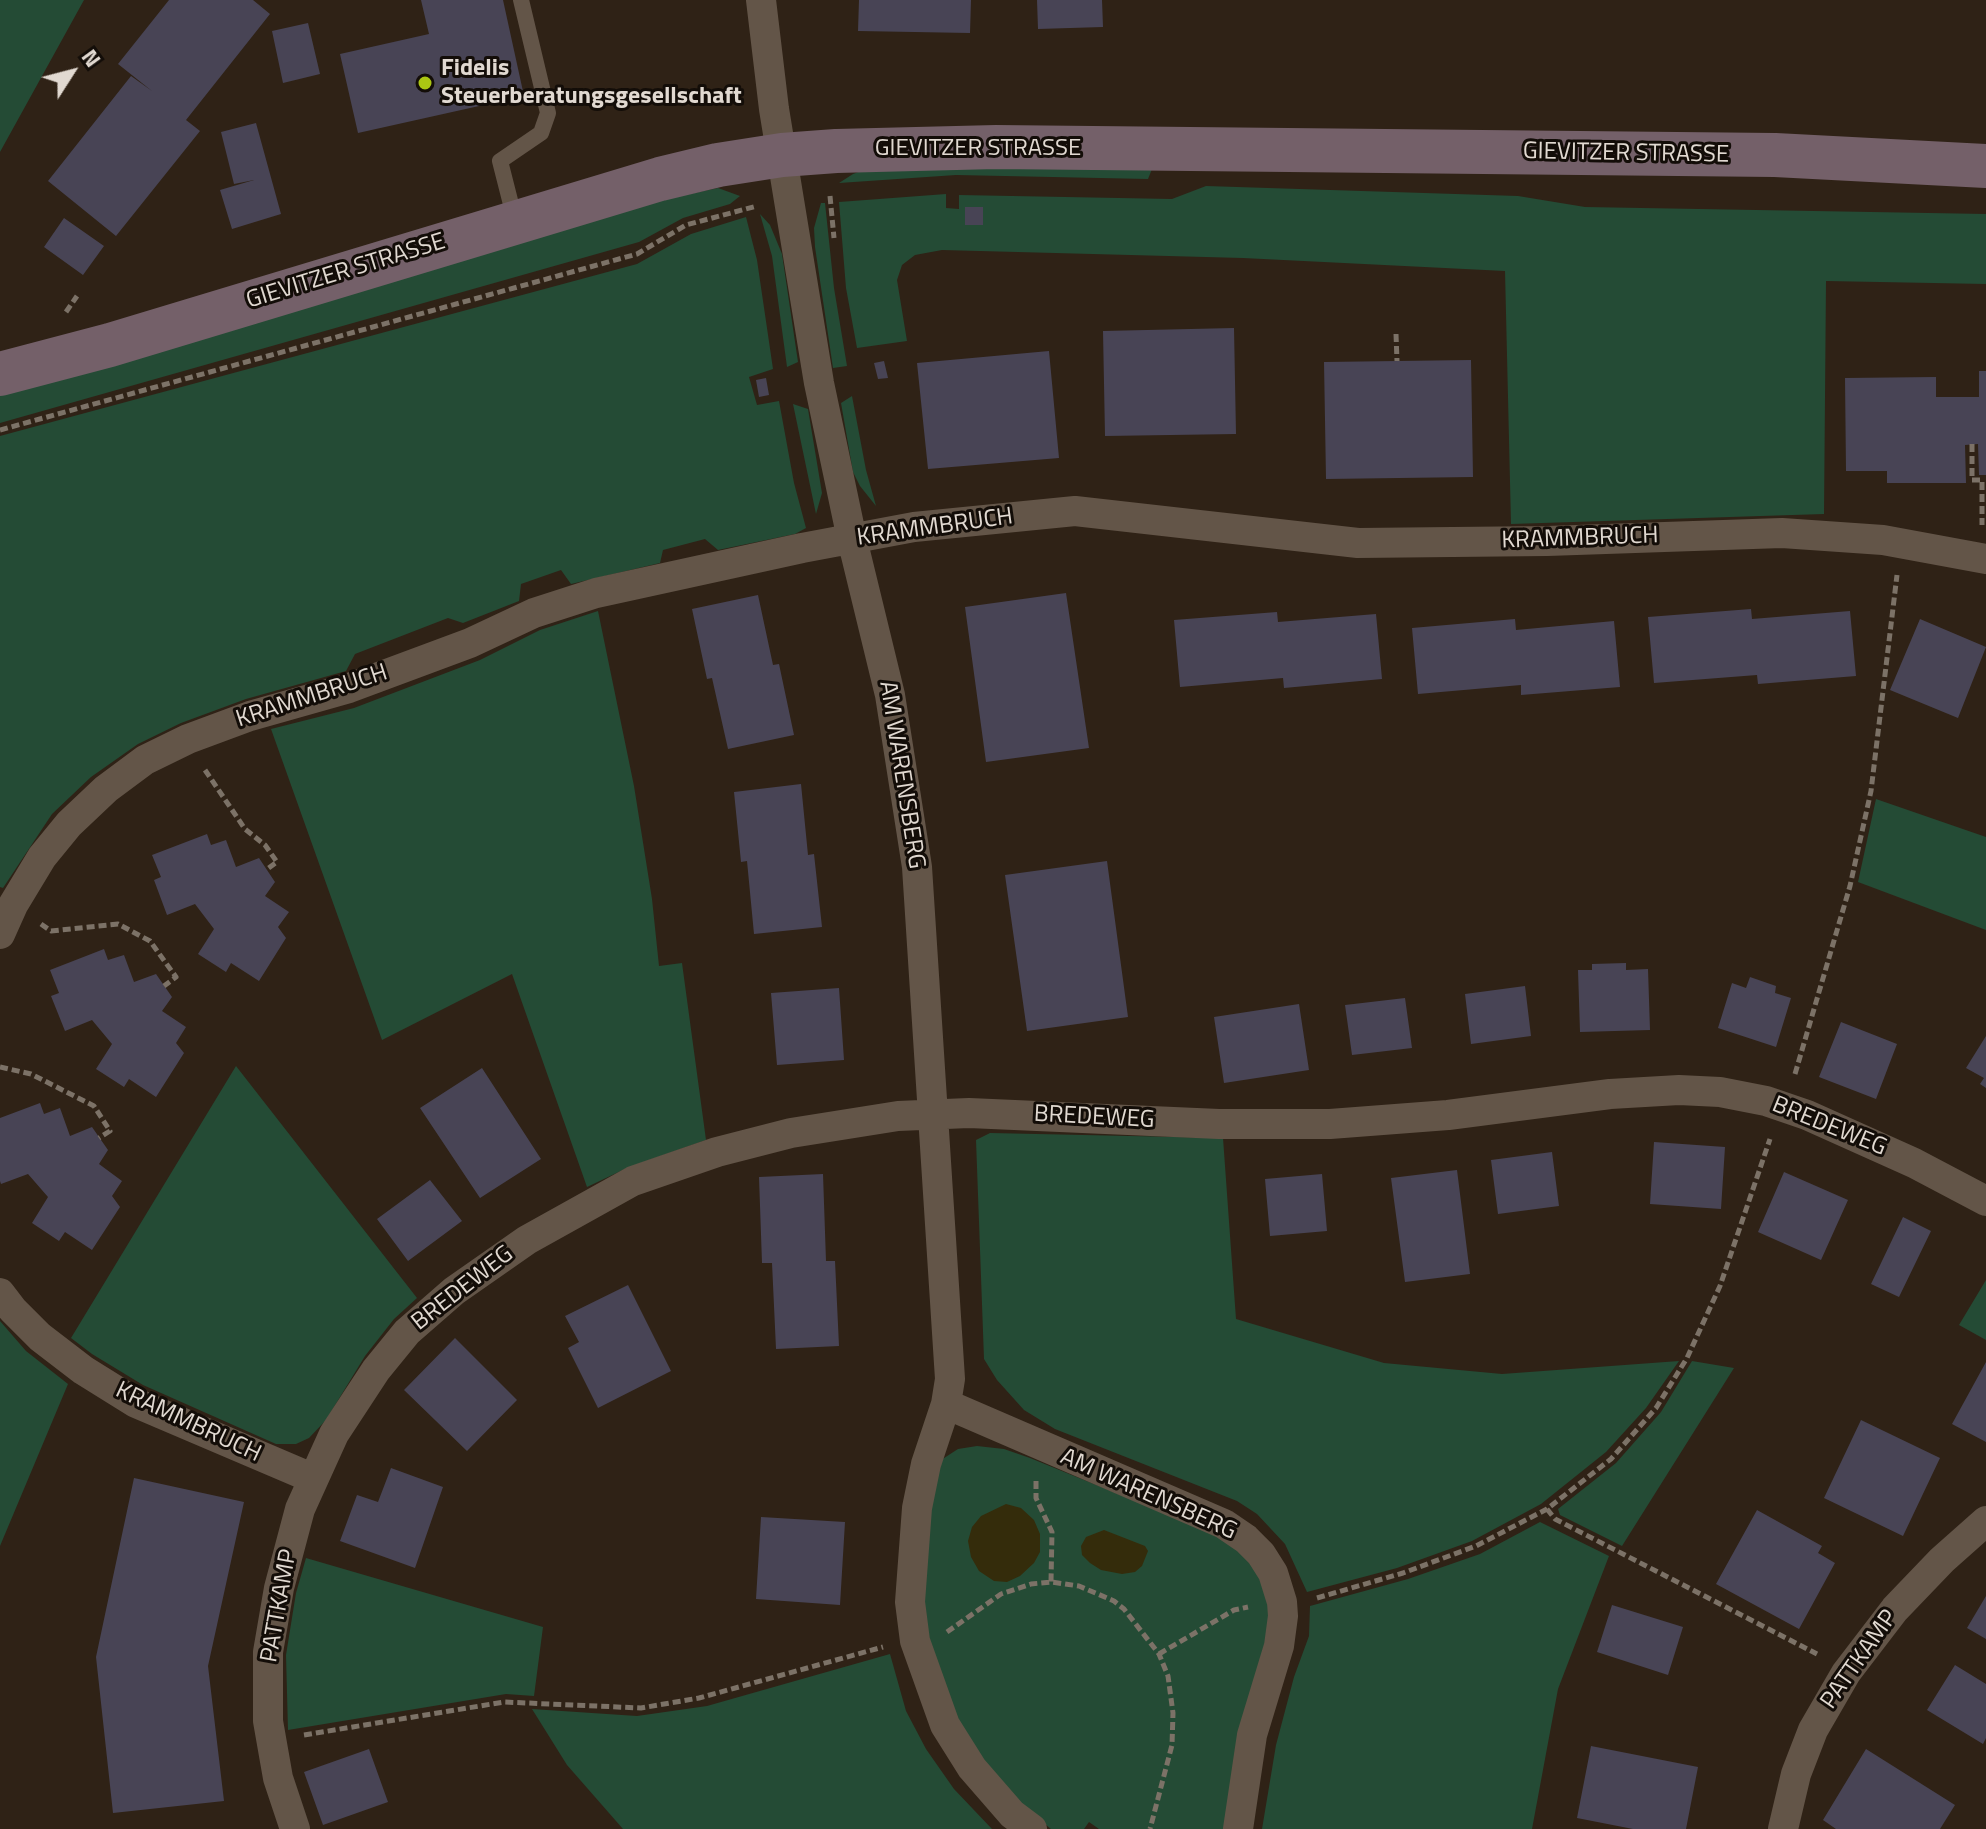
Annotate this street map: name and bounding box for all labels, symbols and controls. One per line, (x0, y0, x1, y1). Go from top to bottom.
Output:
north arrow (32, 32, 112, 112)
text: N (73, 42, 110, 74)
place label: Fidelis Steuerberatungsgesellschaft (441, 55, 742, 111)
marker: Fidelis Steuerberatungsgesellschaft (416, 74, 434, 92)
street label: GIEVITZER STRASSE (875, 135, 1081, 163)
street label: GIEVITZER STRASSE (1523, 138, 1729, 170)
street label: GIEVITZER STRASSE (243, 228, 449, 316)
street label: KRAMMBRUCH (855, 503, 1015, 553)
street label: KRAMMBRUCH (1501, 522, 1659, 556)
street label: KRAMMBRUCH (233, 659, 391, 735)
street label: AM WARENSBERG (872, 679, 930, 871)
street label: BREDEWEG (1768, 1091, 1890, 1163)
street label: BREDEWEG (1033, 1100, 1155, 1136)
street label: BREDEWEG (407, 1240, 519, 1338)
street label: KRAMMBRUCH (111, 1377, 265, 1469)
street label: AM WARENSBERG (1055, 1443, 1241, 1547)
street label: PATTKAMP (256, 1547, 304, 1665)
street label: PATTKAMP (1815, 1605, 1905, 1715)

